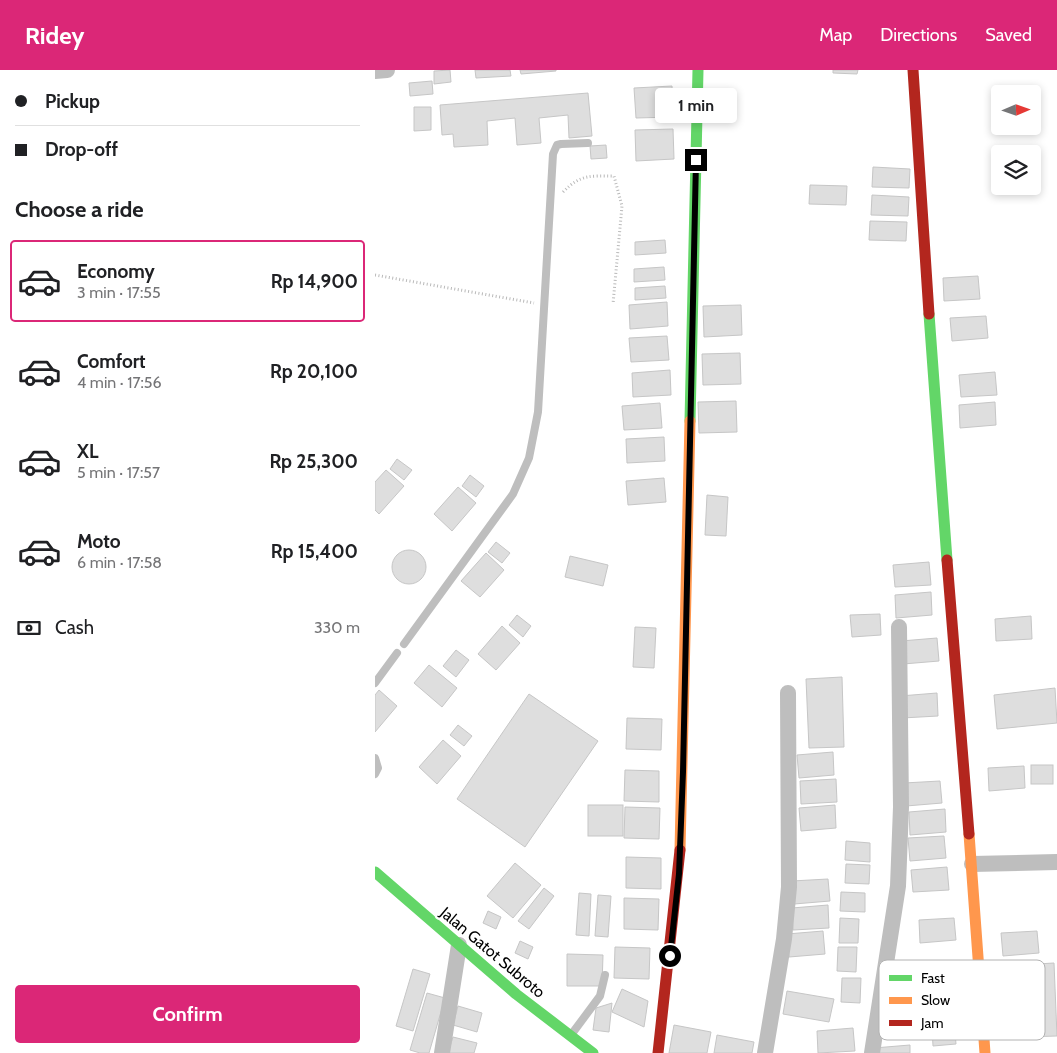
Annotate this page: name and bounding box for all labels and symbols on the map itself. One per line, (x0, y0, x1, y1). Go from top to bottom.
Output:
north arrow (991, 85, 1041, 135)
callout: 1 min (655, 88, 737, 122)
route end (685, 149, 707, 171)
street label: Jalan Gatot Subroto (436, 902, 549, 1002)
route start (659, 945, 681, 967)
legend (879, 960, 1045, 1040)
text: Fast (921, 969, 945, 987)
text: Slow (921, 991, 950, 1009)
text: Jam (920, 1014, 943, 1032)

